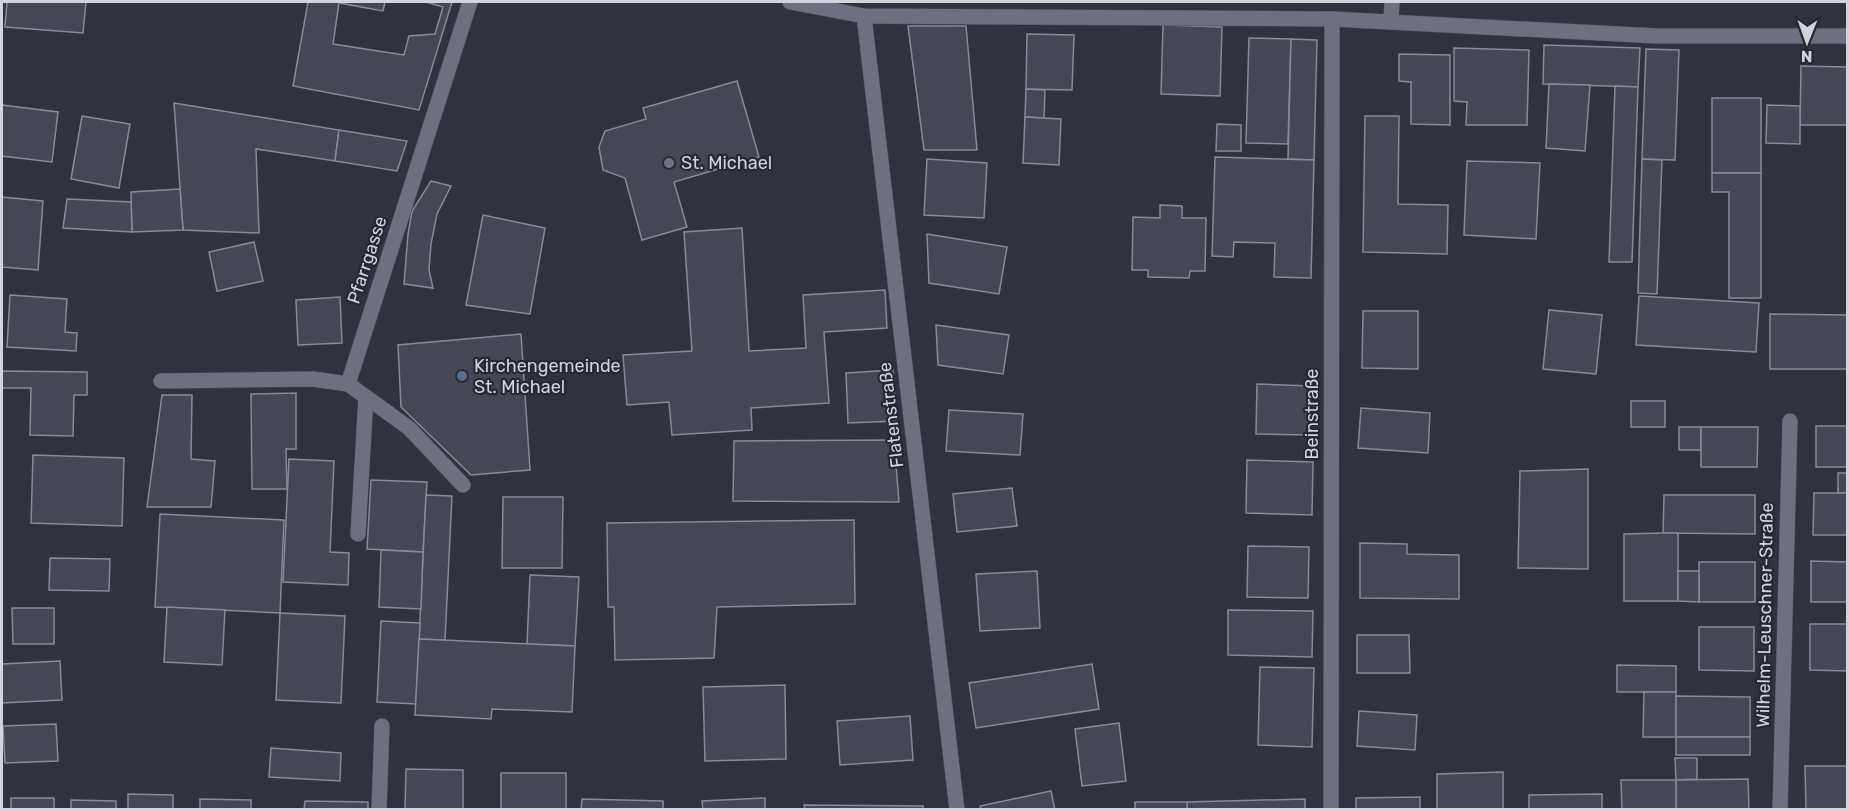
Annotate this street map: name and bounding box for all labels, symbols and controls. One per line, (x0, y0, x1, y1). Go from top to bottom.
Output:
north arrow (1777, 12, 1837, 72)
text: N (1801, 47, 1813, 66)
place label: St. Michael (681, 152, 772, 174)
marker: St. Michael (662, 156, 676, 170)
street label: Pfarrgasse (342, 213, 392, 307)
place label: Kirchengemeinde St. Michael (474, 355, 621, 398)
street label: Flatenstraße (874, 361, 908, 469)
marker: Kirchengemeinde St. Michael (455, 369, 469, 383)
street label: Beinstraße (1301, 369, 1323, 459)
street label: Wilhelm-Leuschner-Straße (1752, 502, 1778, 728)

